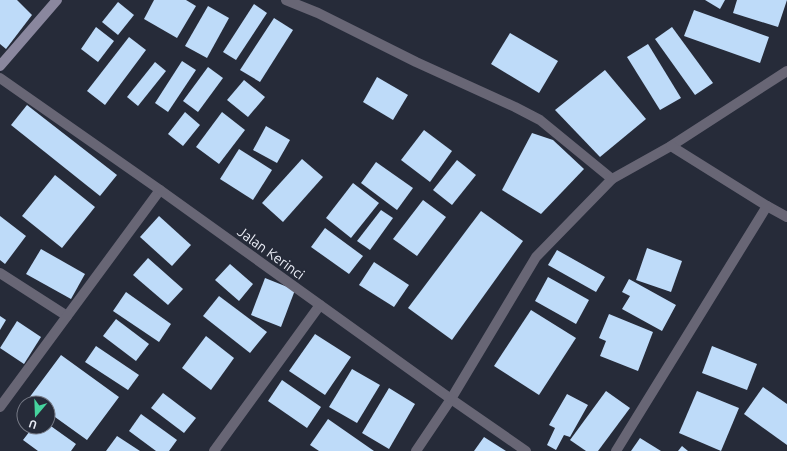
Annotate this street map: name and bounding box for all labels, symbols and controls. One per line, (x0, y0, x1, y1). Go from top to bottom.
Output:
street label: Jalan Kerinci (234, 223, 308, 283)
north arrow (16, 395, 56, 435)
text: U (27, 418, 38, 431)

